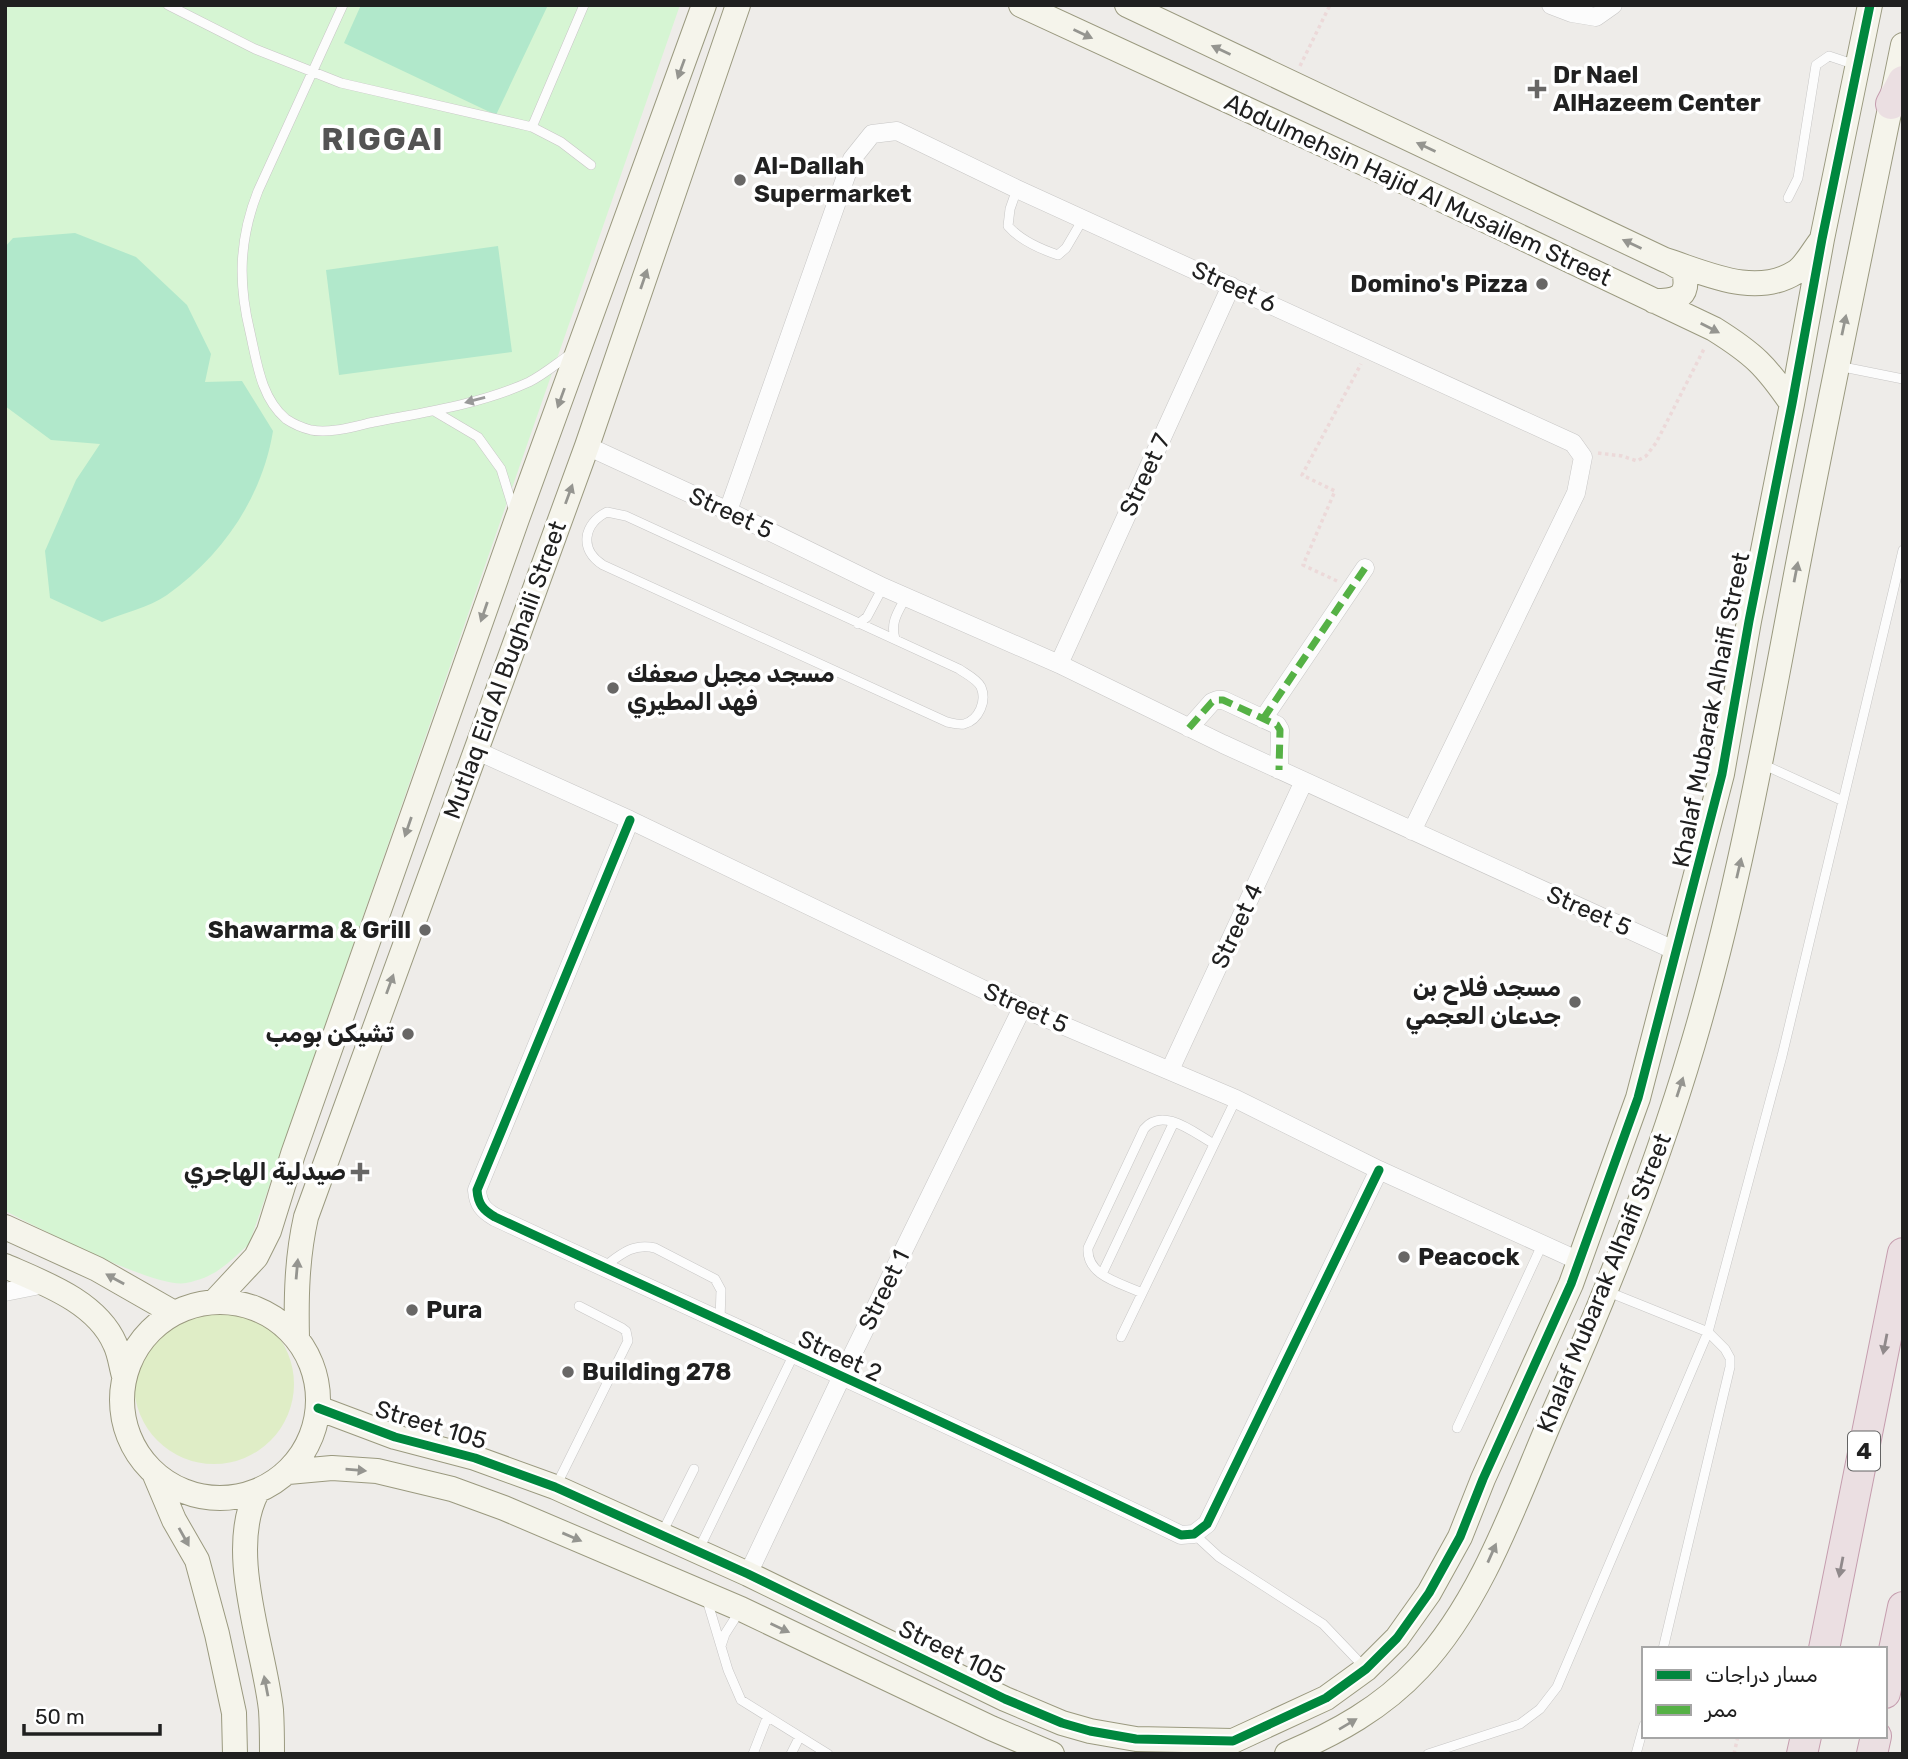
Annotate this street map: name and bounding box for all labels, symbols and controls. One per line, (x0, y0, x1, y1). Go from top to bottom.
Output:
one-way arrow (1072, 29, 1093, 40)
one-way arrow (1211, 44, 1231, 55)
one-way arrow (675, 59, 686, 80)
place label: Dr Nael AlHazeem Center (1553, 61, 1761, 117)
marker: Dr Nael AlHazeem Center (1527, 79, 1547, 99)
street label: Abdulmehsin Hajid Al Musailem Street (1220, 88, 1616, 292)
district label: RIGGAI (321, 120, 445, 158)
one-way arrow (1416, 141, 1436, 153)
place label: Al-Dallah Supermarket (754, 152, 912, 208)
marker: Al-Dallah Supermarket (732, 172, 748, 188)
one-way arrow (1622, 238, 1642, 250)
street label: Street 6 (1187, 255, 1281, 319)
one-way arrow (639, 269, 650, 290)
place label: Domino's Pizza (1350, 270, 1528, 298)
marker: Domino's Pizza (1534, 276, 1550, 292)
one-way arrow (1839, 314, 1850, 336)
one-way arrow (1700, 322, 1720, 333)
one-way arrow (555, 388, 566, 409)
one-way arrow (464, 395, 486, 406)
street label: Street 7 (1114, 429, 1176, 521)
street label: Street 5 (685, 481, 777, 545)
one-way arrow (564, 484, 575, 505)
street label: Mutlaq Eid Al Bughaili Street (438, 517, 572, 823)
street label: Khalaf Mubarak Alhaifi Street (1667, 550, 1755, 870)
one-way arrow (1791, 561, 1802, 583)
one-way arrow (478, 602, 489, 623)
place label: مسجد مجبل صعفك فهد المطيري (627, 660, 835, 719)
marker: مسجد مجبل صعفك فهد المطيري (605, 680, 621, 696)
one-way arrow (402, 816, 413, 837)
one-way arrow (1733, 857, 1744, 879)
street label: Street 4 (1205, 879, 1269, 973)
street label: Street 5 (1542, 880, 1636, 942)
place label: Shawarma & Grill (208, 916, 411, 944)
marker: Shawarma & Grill (417, 922, 433, 938)
one-way arrow (385, 973, 396, 994)
place label: مسجد فلاح بن جدعان العجمي (1406, 974, 1561, 1035)
street label: Street 5 (979, 977, 1073, 1039)
marker: مسجد فلاح بن جدعان العجمي (1567, 994, 1583, 1010)
place label: تشيكن بومب (265, 1020, 394, 1048)
marker: تشيكن بومب (400, 1026, 416, 1042)
one-way arrow (1675, 1077, 1685, 1098)
street label: Khalaf Mubarak Alhaifi Street (1531, 1129, 1677, 1437)
place label: صيدلية الهاجري (184, 1158, 346, 1189)
marker: صيدلية الهاجري (352, 1164, 368, 1180)
place label: Peacock (1418, 1243, 1520, 1271)
street label: Street 1 (853, 1245, 915, 1335)
marker: Peacock (1396, 1249, 1412, 1265)
one-way arrow (292, 1258, 303, 1280)
one-way arrow (105, 1273, 124, 1285)
place label: Pura (426, 1296, 482, 1324)
marker: Pura (404, 1302, 420, 1318)
street label: Street 2 (794, 1324, 886, 1388)
one-way arrow (1879, 1333, 1890, 1355)
place label: Building 278 (582, 1358, 731, 1386)
marker: Building 278 (560, 1364, 576, 1380)
street label: Street 105 (372, 1395, 490, 1455)
road number: 4 (1848, 1432, 1880, 1470)
one-way arrow (345, 1465, 367, 1476)
one-way arrow (178, 1527, 190, 1547)
one-way arrow (561, 1532, 582, 1543)
one-way arrow (1486, 1543, 1498, 1563)
one-way arrow (1835, 1556, 1846, 1578)
street label: Street 105 (894, 1614, 1010, 1690)
one-way arrow (770, 1622, 790, 1634)
legend (1642, 1647, 1887, 1738)
text: مسار دراجات (1705, 1662, 1818, 1687)
one-way arrow (261, 1675, 272, 1697)
scale bar (24, 1692, 161, 1736)
text: ممر (1703, 1697, 1737, 1722)
text: 50 m (35, 1704, 85, 1729)
one-way arrow (1339, 1718, 1358, 1730)

